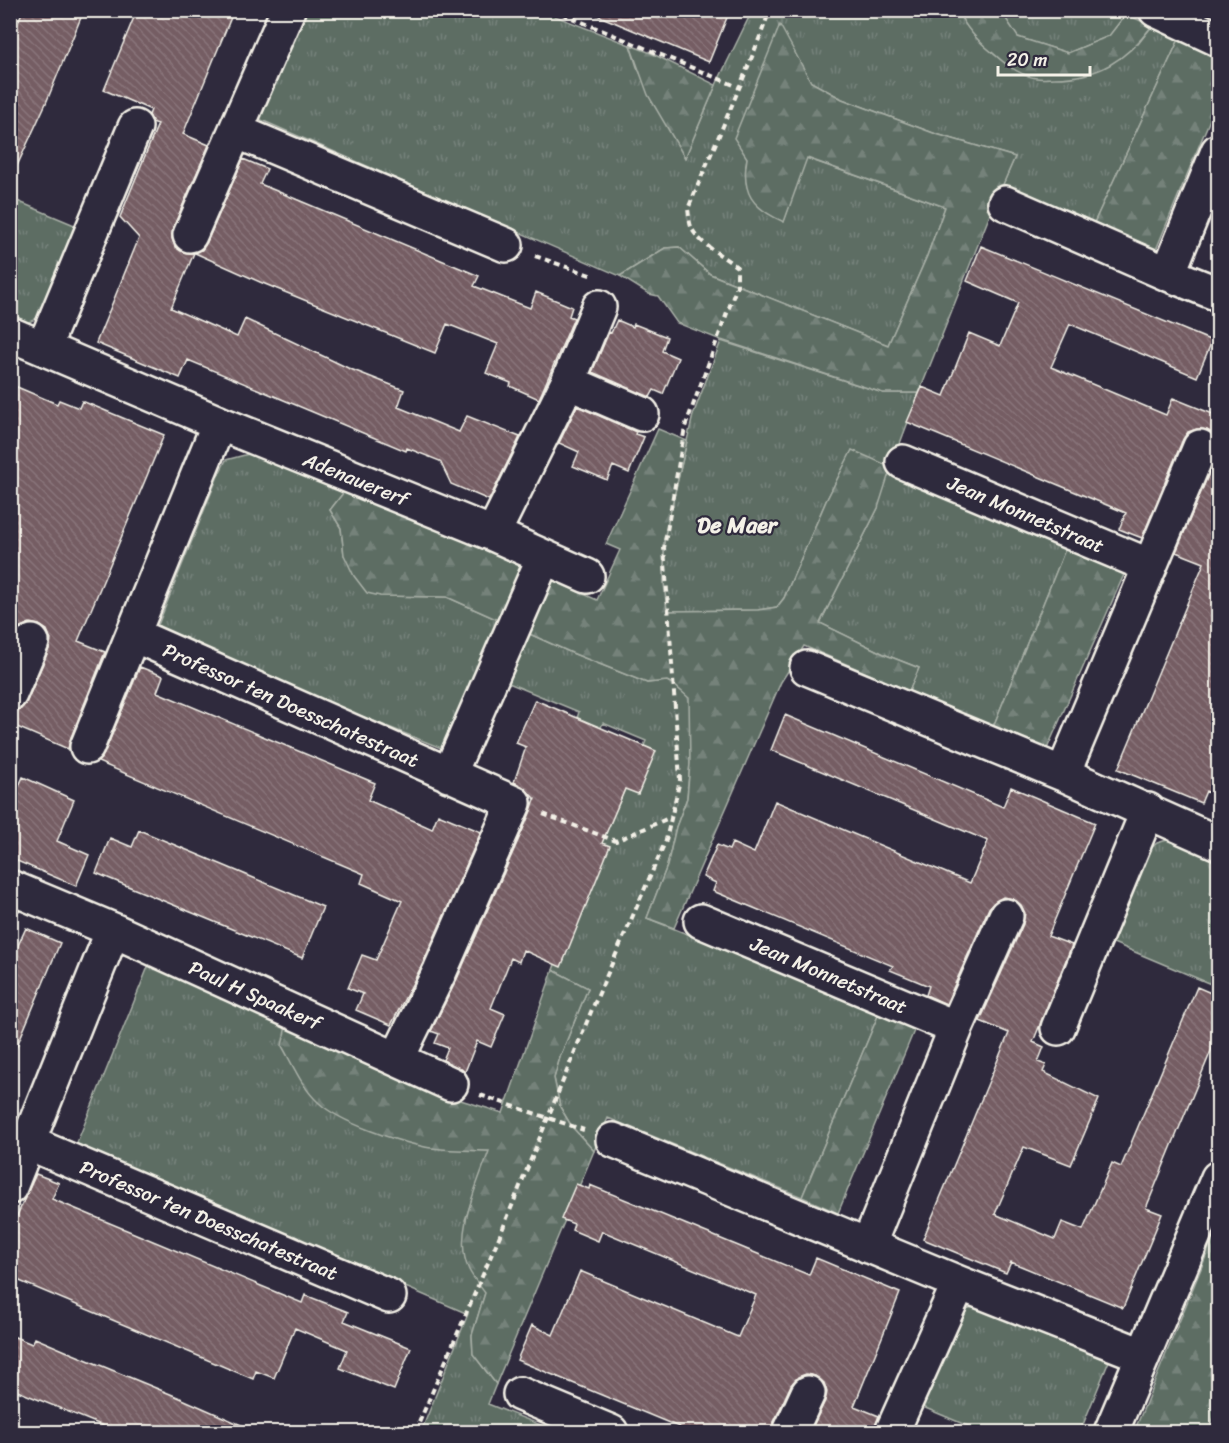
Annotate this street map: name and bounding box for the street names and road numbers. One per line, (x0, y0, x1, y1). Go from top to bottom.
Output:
street label: Adenauererf (297, 442, 416, 517)
street label: Jean Monnetstraat (941, 465, 1110, 563)
street label: Professor ten Doesschatestraat (157, 633, 425, 778)
street label: Jean Monnetstraat (744, 926, 913, 1024)
street label: Paul H Spaakerf (183, 951, 329, 1041)
street label: Professor ten Doesschatestraat (74, 1150, 344, 1291)

